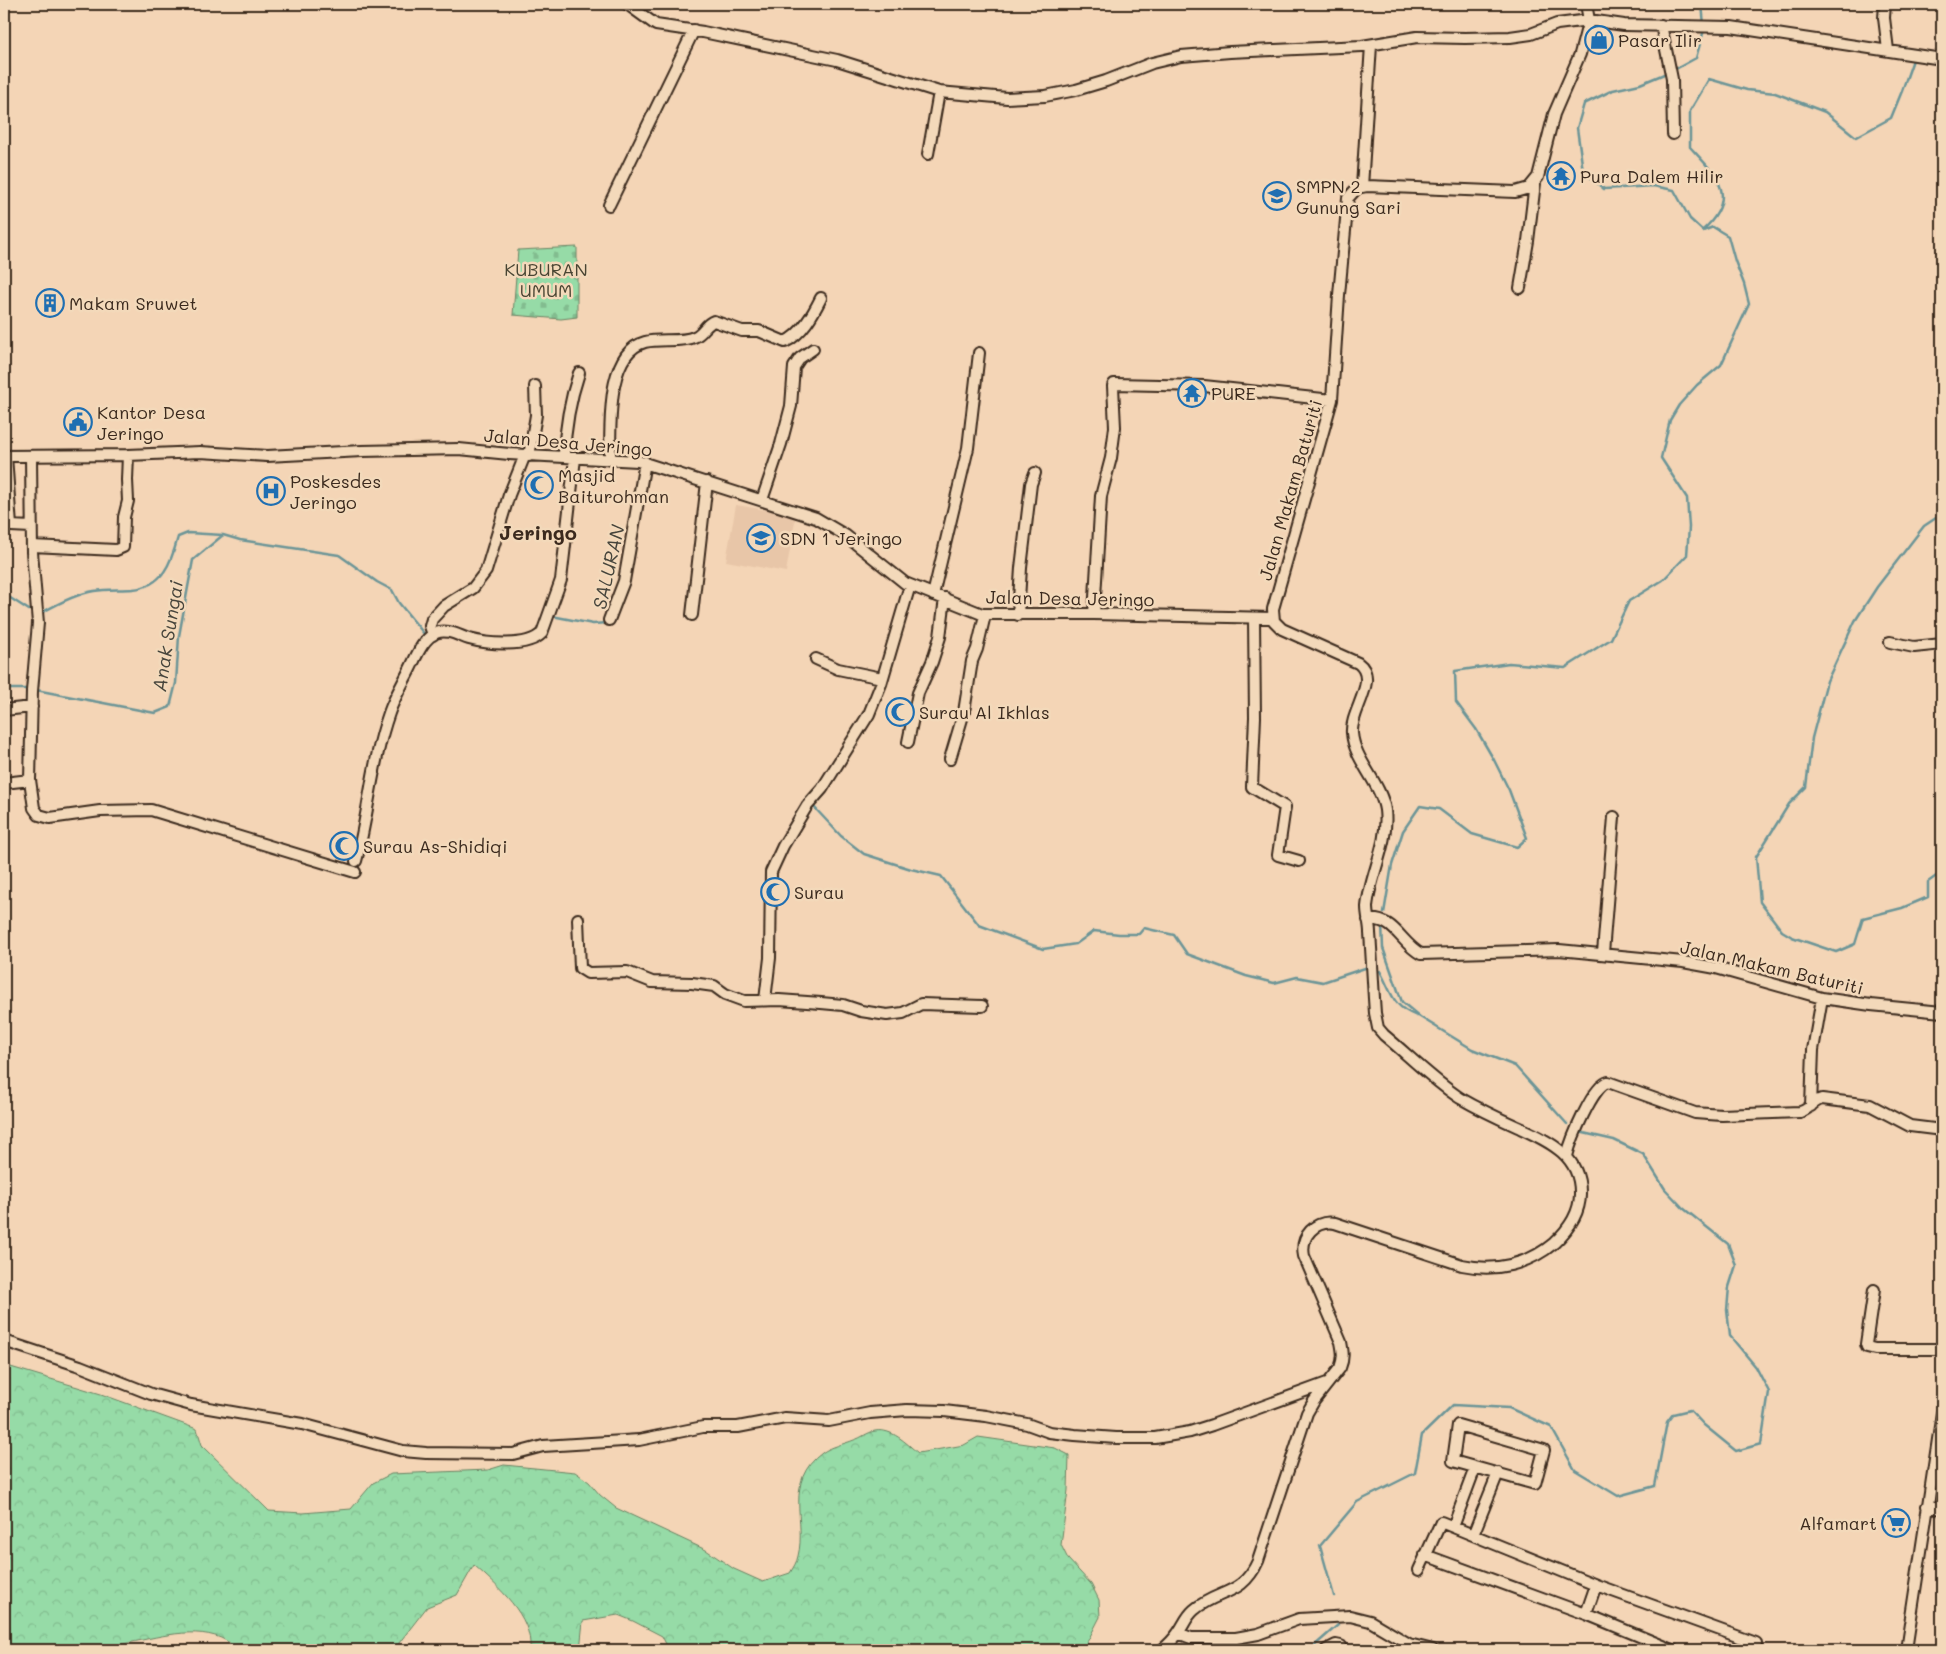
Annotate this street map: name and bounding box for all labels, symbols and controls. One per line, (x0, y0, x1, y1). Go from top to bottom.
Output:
shop icon: Pasar Ilir (1584, 25, 1614, 55)
place label: Pasar Ilir (1618, 28, 1702, 52)
temple icon: Pura Dalem Hilir (1546, 161, 1576, 191)
place label: Pura Dalem Hilir (1580, 164, 1724, 188)
place label: SMPN 2 Gunung Sari (1296, 174, 1401, 219)
school or university icon: SMPN 2 Gunung Sari (1262, 181, 1292, 211)
park label: KUBURAN UMUM (504, 257, 588, 302)
building icon: Makam Sruwet (35, 288, 65, 318)
place label: Makam Sruwet (69, 291, 197, 315)
temple icon: PURE (1177, 378, 1207, 408)
place label: PURE (1211, 381, 1256, 405)
street label: Jalan Makam Baturiti (1253, 397, 1327, 583)
place label: Kantor Desa Jeringo (97, 400, 206, 445)
public building icon: Kantor Desa Jeringo (63, 407, 93, 437)
street label: Jalan Desa Jeringo (483, 423, 653, 461)
place label: Masjid Baiturohman (558, 463, 669, 508)
place label: Poskesdes Jeringo (290, 469, 381, 514)
mosque icon: Masjid Baiturohman (524, 470, 554, 500)
hospital icon: Poskesdes Jeringo (256, 476, 286, 506)
district label: Jeringo (499, 519, 577, 545)
water label: SALURAN (586, 522, 630, 612)
school or university icon: SDN 1 Jeringo (746, 523, 776, 553)
place label: SDN 1 Jeringo (780, 526, 902, 550)
water label: Anak Sungai (146, 579, 188, 693)
street label: Jalan Desa Jeringo (986, 585, 1155, 611)
mosque icon: Surau Al Ikhlas (885, 697, 915, 727)
place label: Surau Al Ikhlas (919, 700, 1050, 724)
mosque icon: Surau As-Shidiqi (329, 831, 359, 861)
place label: Surau As-Shidiqi (363, 834, 507, 858)
mosque icon: Surau (760, 877, 790, 907)
place label: Surau (794, 880, 844, 904)
street label: Jalan Makam Baturiti (1678, 934, 1866, 1000)
supermarket icon: Alfamart (1881, 1508, 1911, 1538)
place label: Alfamart (1799, 1511, 1877, 1535)

